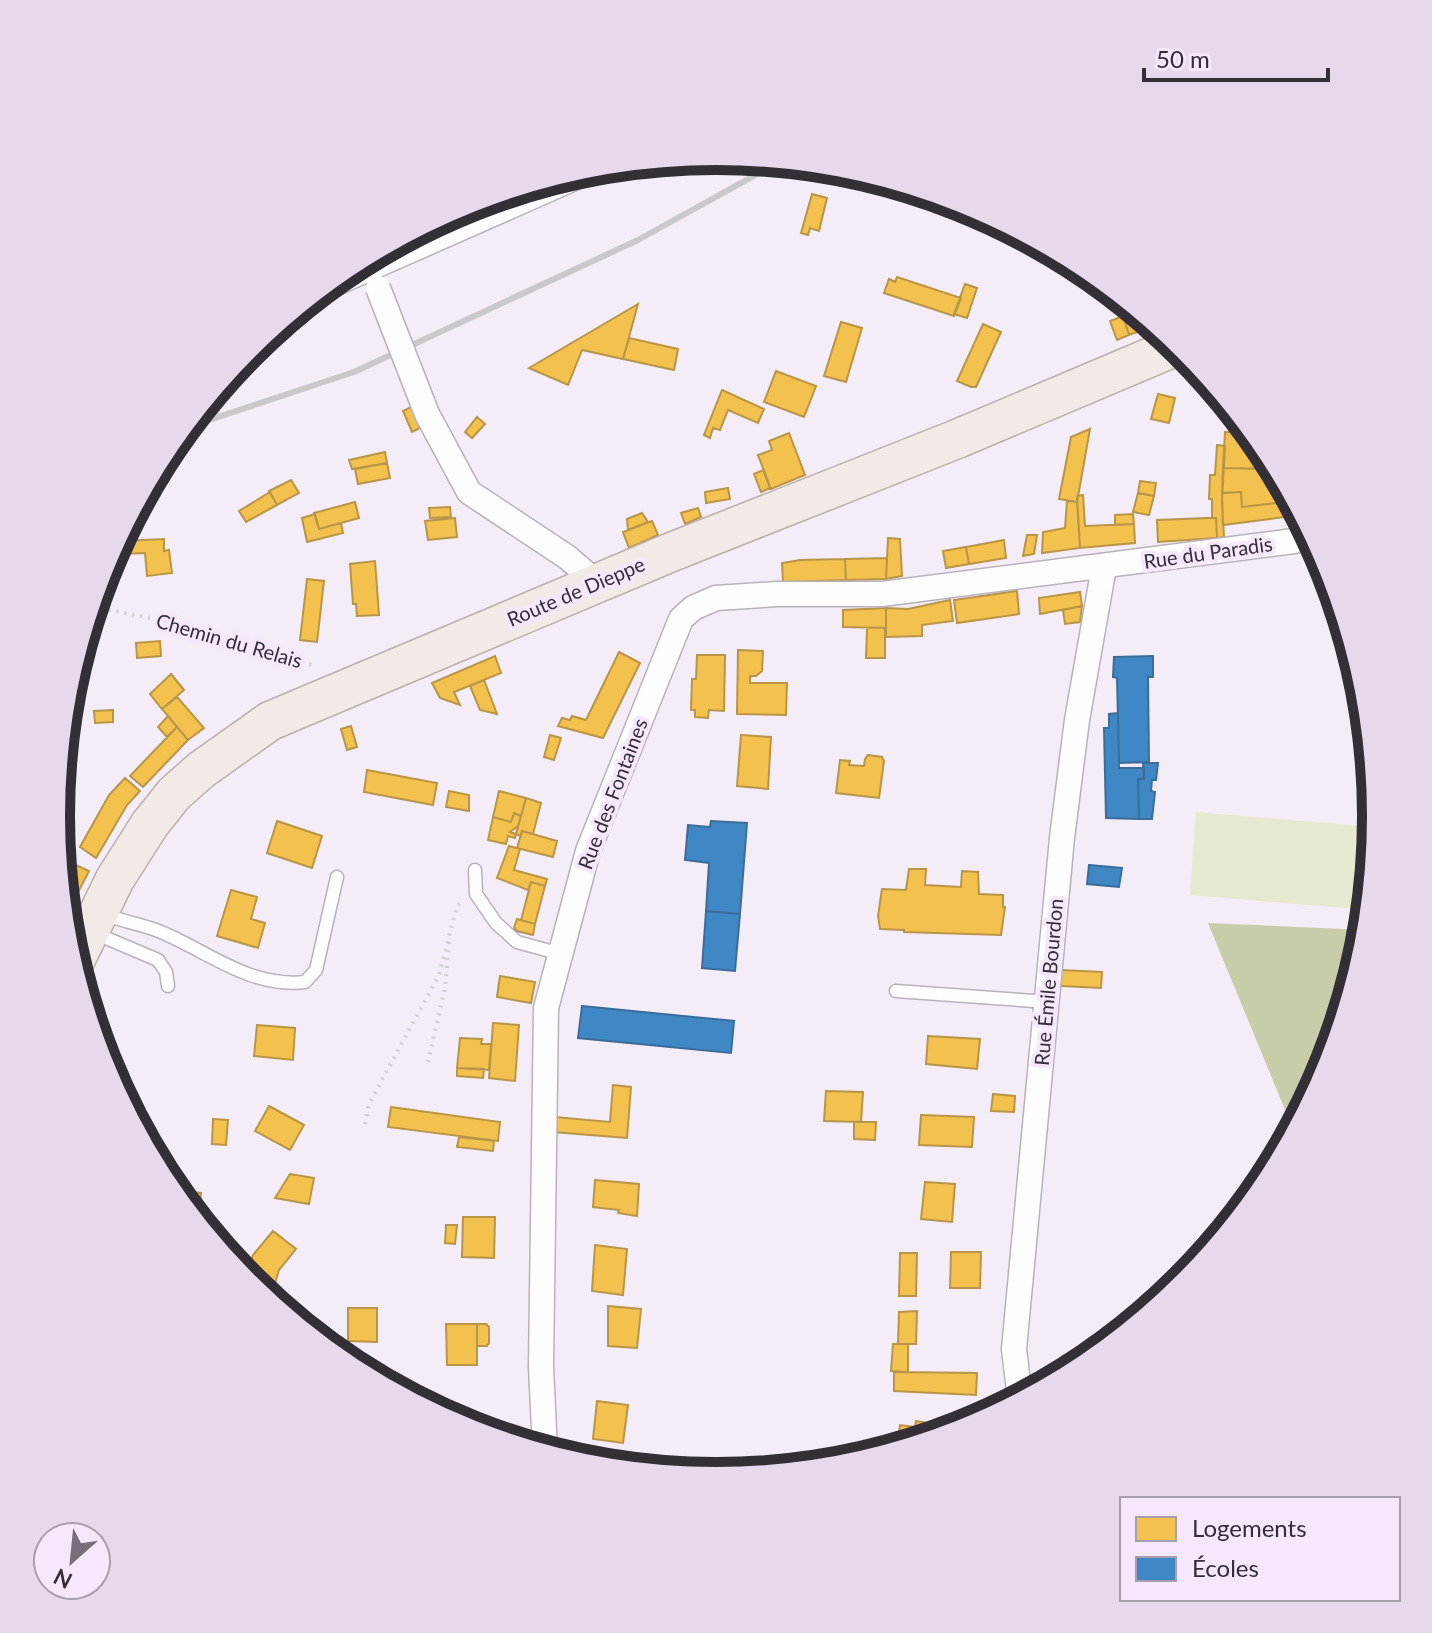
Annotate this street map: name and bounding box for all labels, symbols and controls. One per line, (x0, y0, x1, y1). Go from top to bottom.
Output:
scale bar (1144, 32, 1328, 82)
text: 50 m (1156, 44, 1210, 73)
street label: Rue du Paradis (1142, 531, 1274, 573)
street label: Route de Dieppe (503, 551, 648, 631)
street label: Chemin du Relais (154, 608, 305, 672)
street label: Rue des Fontaines (572, 715, 652, 872)
street label: Rue Émile Bourdon (1029, 897, 1067, 1067)
legend (1120, 1497, 1400, 1601)
text: Logements (1192, 1513, 1307, 1542)
north arrow (32, 1521, 112, 1601)
text: Écoles (1192, 1553, 1259, 1582)
text: N (49, 1563, 76, 1595)

